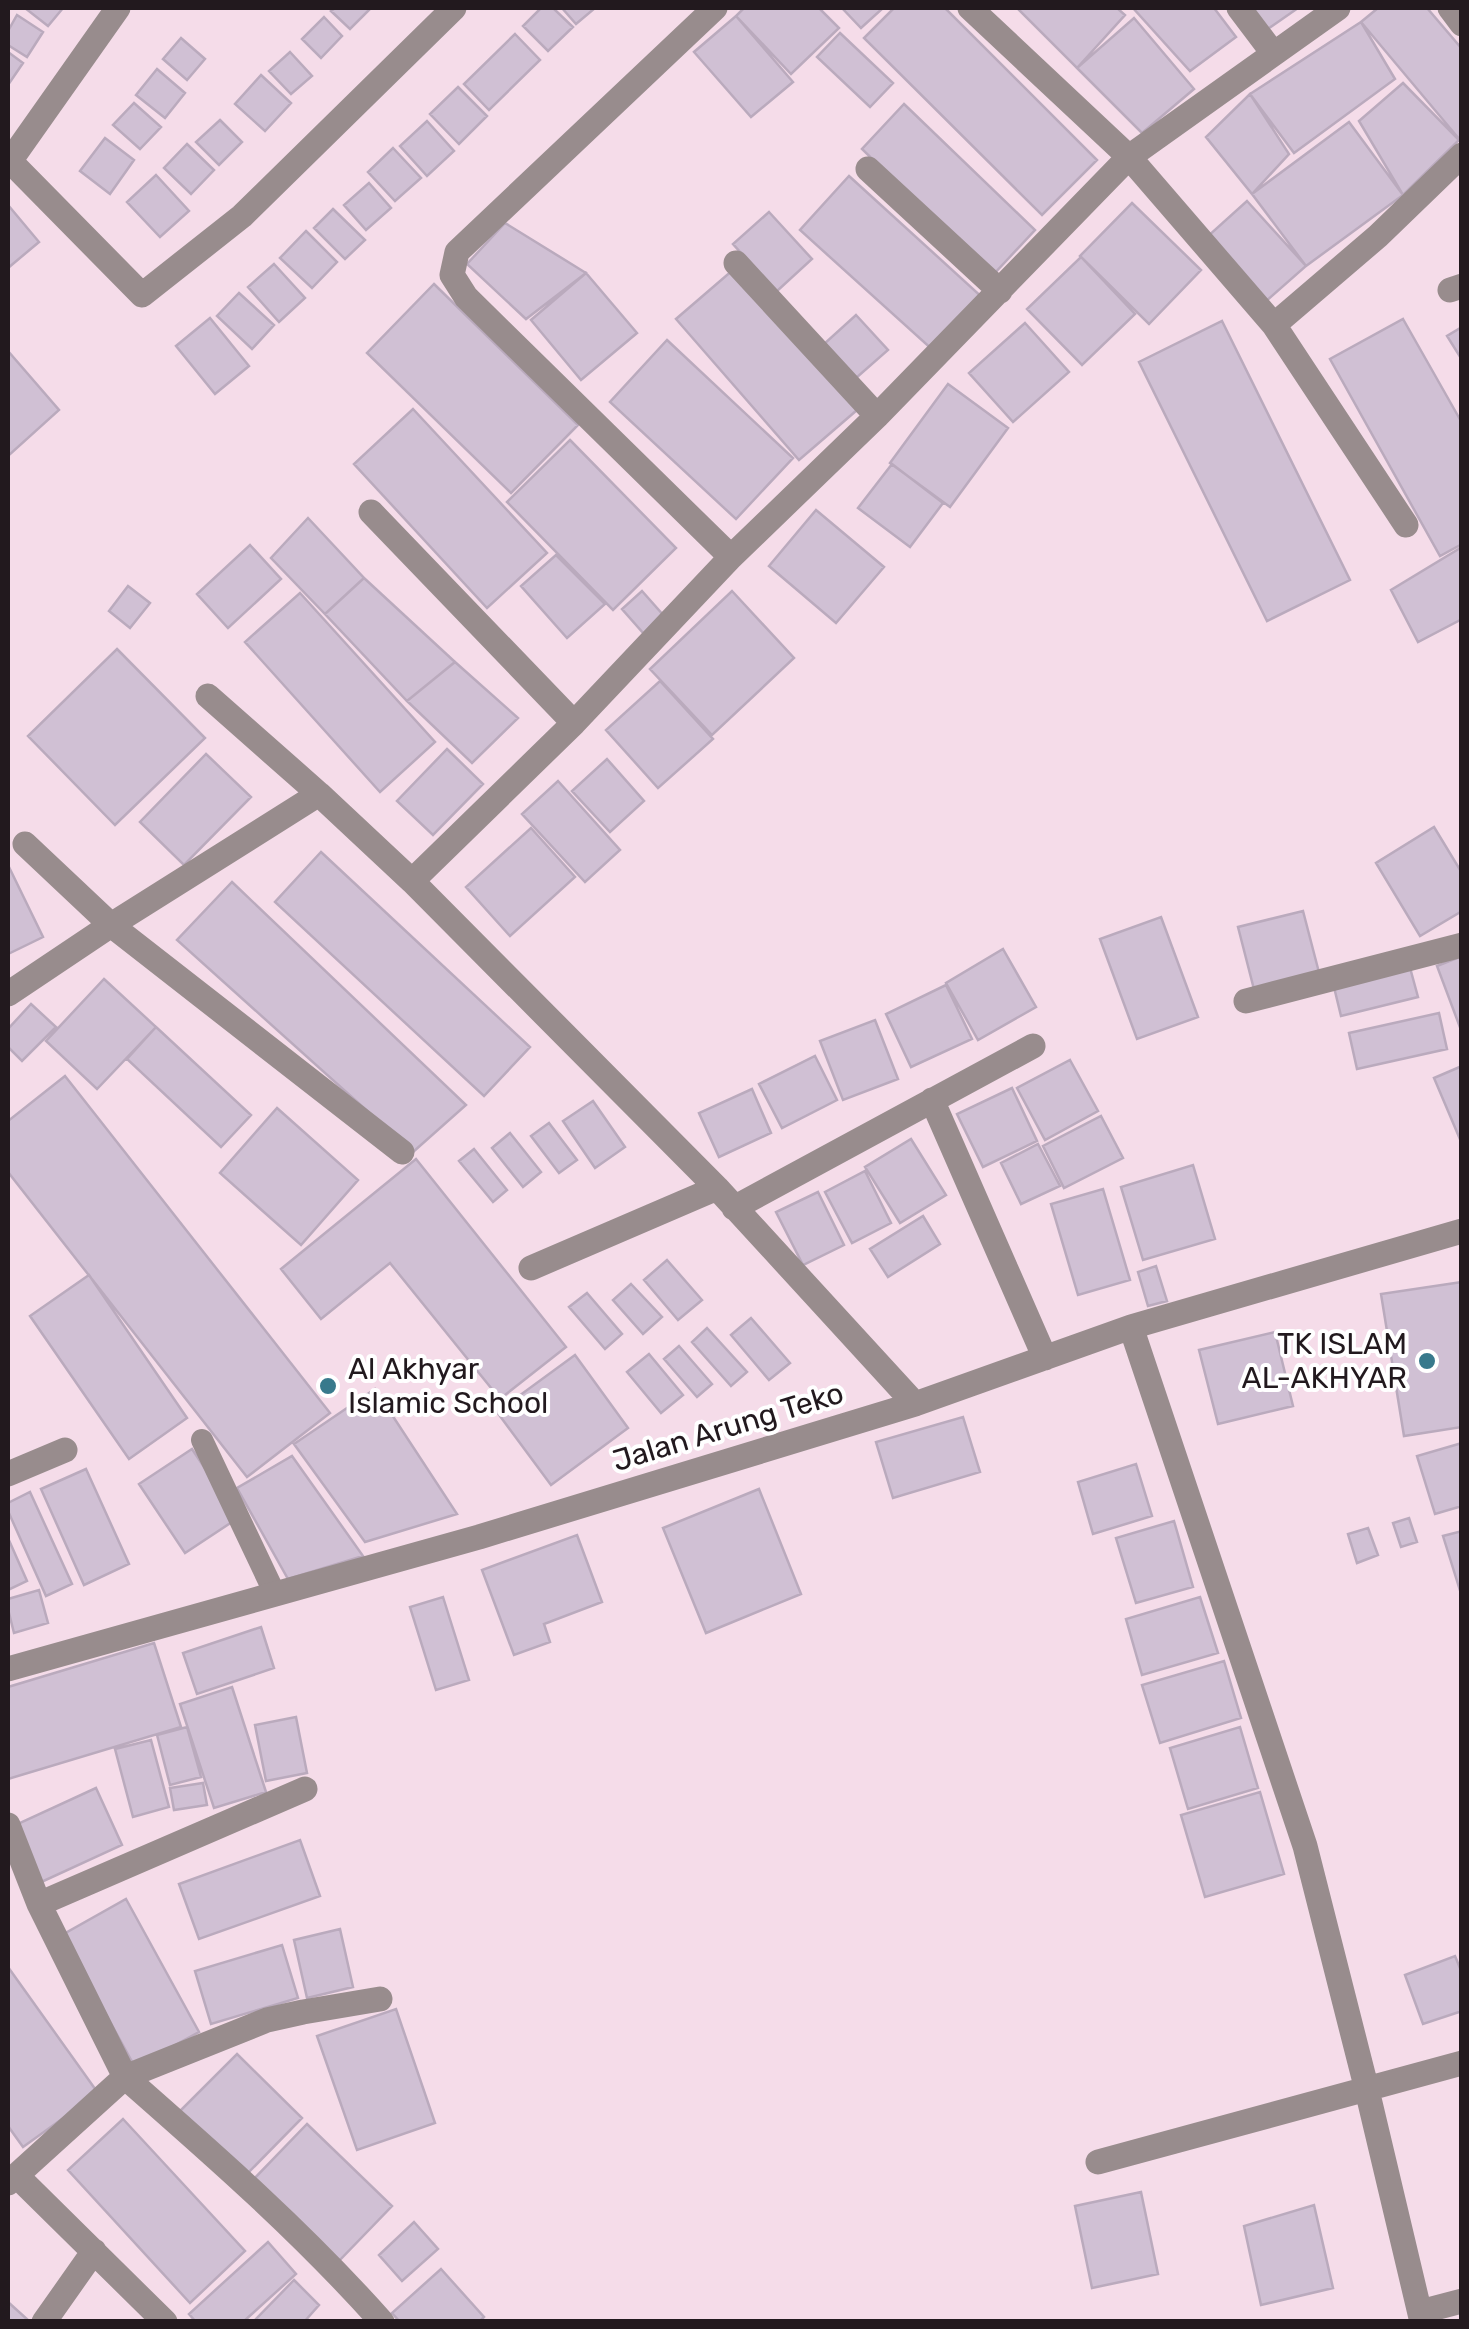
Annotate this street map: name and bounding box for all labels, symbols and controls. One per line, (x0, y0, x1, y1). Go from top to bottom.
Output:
place label: TK ISLAM AL-AKHYAR (1242, 1326, 1407, 1396)
marker: TK ISLAM AL-AKHYAR (1416, 1350, 1438, 1372)
place label: Al Akhyar Islamic School (348, 1351, 548, 1421)
marker: Al Akhyar Islamic School (317, 1375, 339, 1397)
street label: Jalan Arung Teko (608, 1375, 848, 1479)

